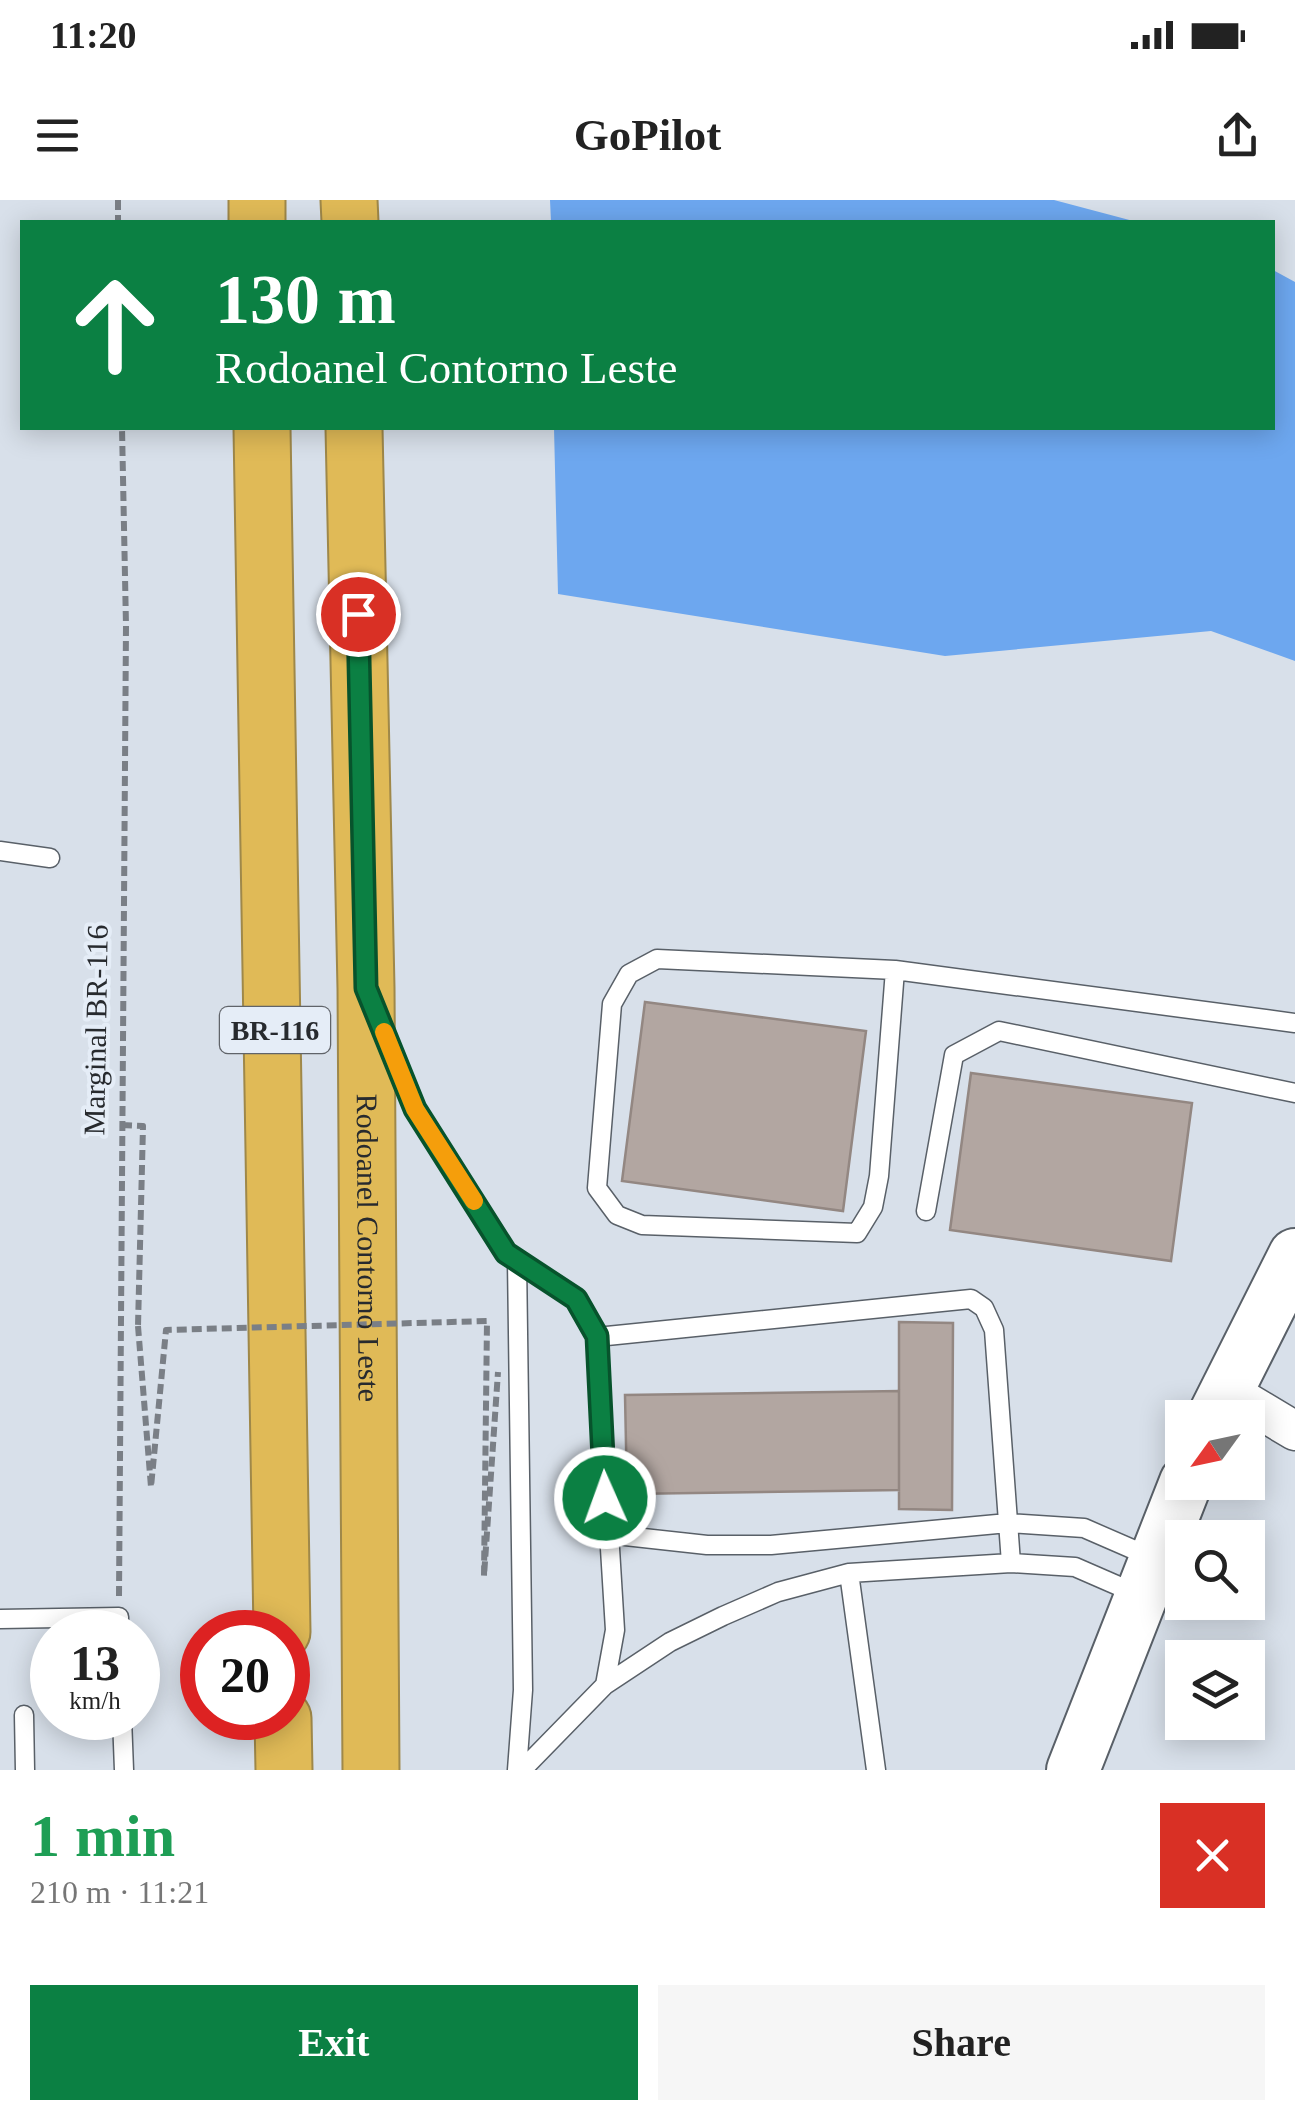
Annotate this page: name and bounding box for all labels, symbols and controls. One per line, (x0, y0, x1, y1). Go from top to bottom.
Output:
text: 11:20 (50, 14, 137, 56)
icon: menu (30, 108, 85, 163)
icon: share (1210, 108, 1265, 163)
text: GoPilot (574, 110, 721, 160)
icon: ahead (50, 260, 180, 390)
text: 130 m (215, 261, 396, 338)
text: Rodoanel Contorno Leste (215, 343, 677, 393)
pin (316, 572, 401, 657)
icon: arrive (331, 587, 386, 642)
street label: Marginal BR-116 (77, 924, 114, 1136)
road number: BR-116 (220, 1007, 330, 1053)
street label: Rodoanel Contorno Leste (351, 1094, 386, 1402)
north arrow (1165, 1400, 1265, 1500)
map controls (1165, 1400, 1265, 1740)
position arrow (553, 1446, 657, 1550)
button: search (1165, 1520, 1265, 1620)
speed limit sign: 20 (180, 1610, 310, 1740)
text: 13 (70, 1635, 120, 1691)
button: layers (1165, 1640, 1265, 1740)
text: km/h (69, 1687, 121, 1714)
text: 1 min (30, 1803, 175, 1869)
button: close (1160, 1803, 1265, 1908)
text: 210 m · 11:21 (30, 1874, 209, 1910)
button: Exit (30, 1985, 638, 2100)
button: Share (658, 1985, 1265, 2100)

